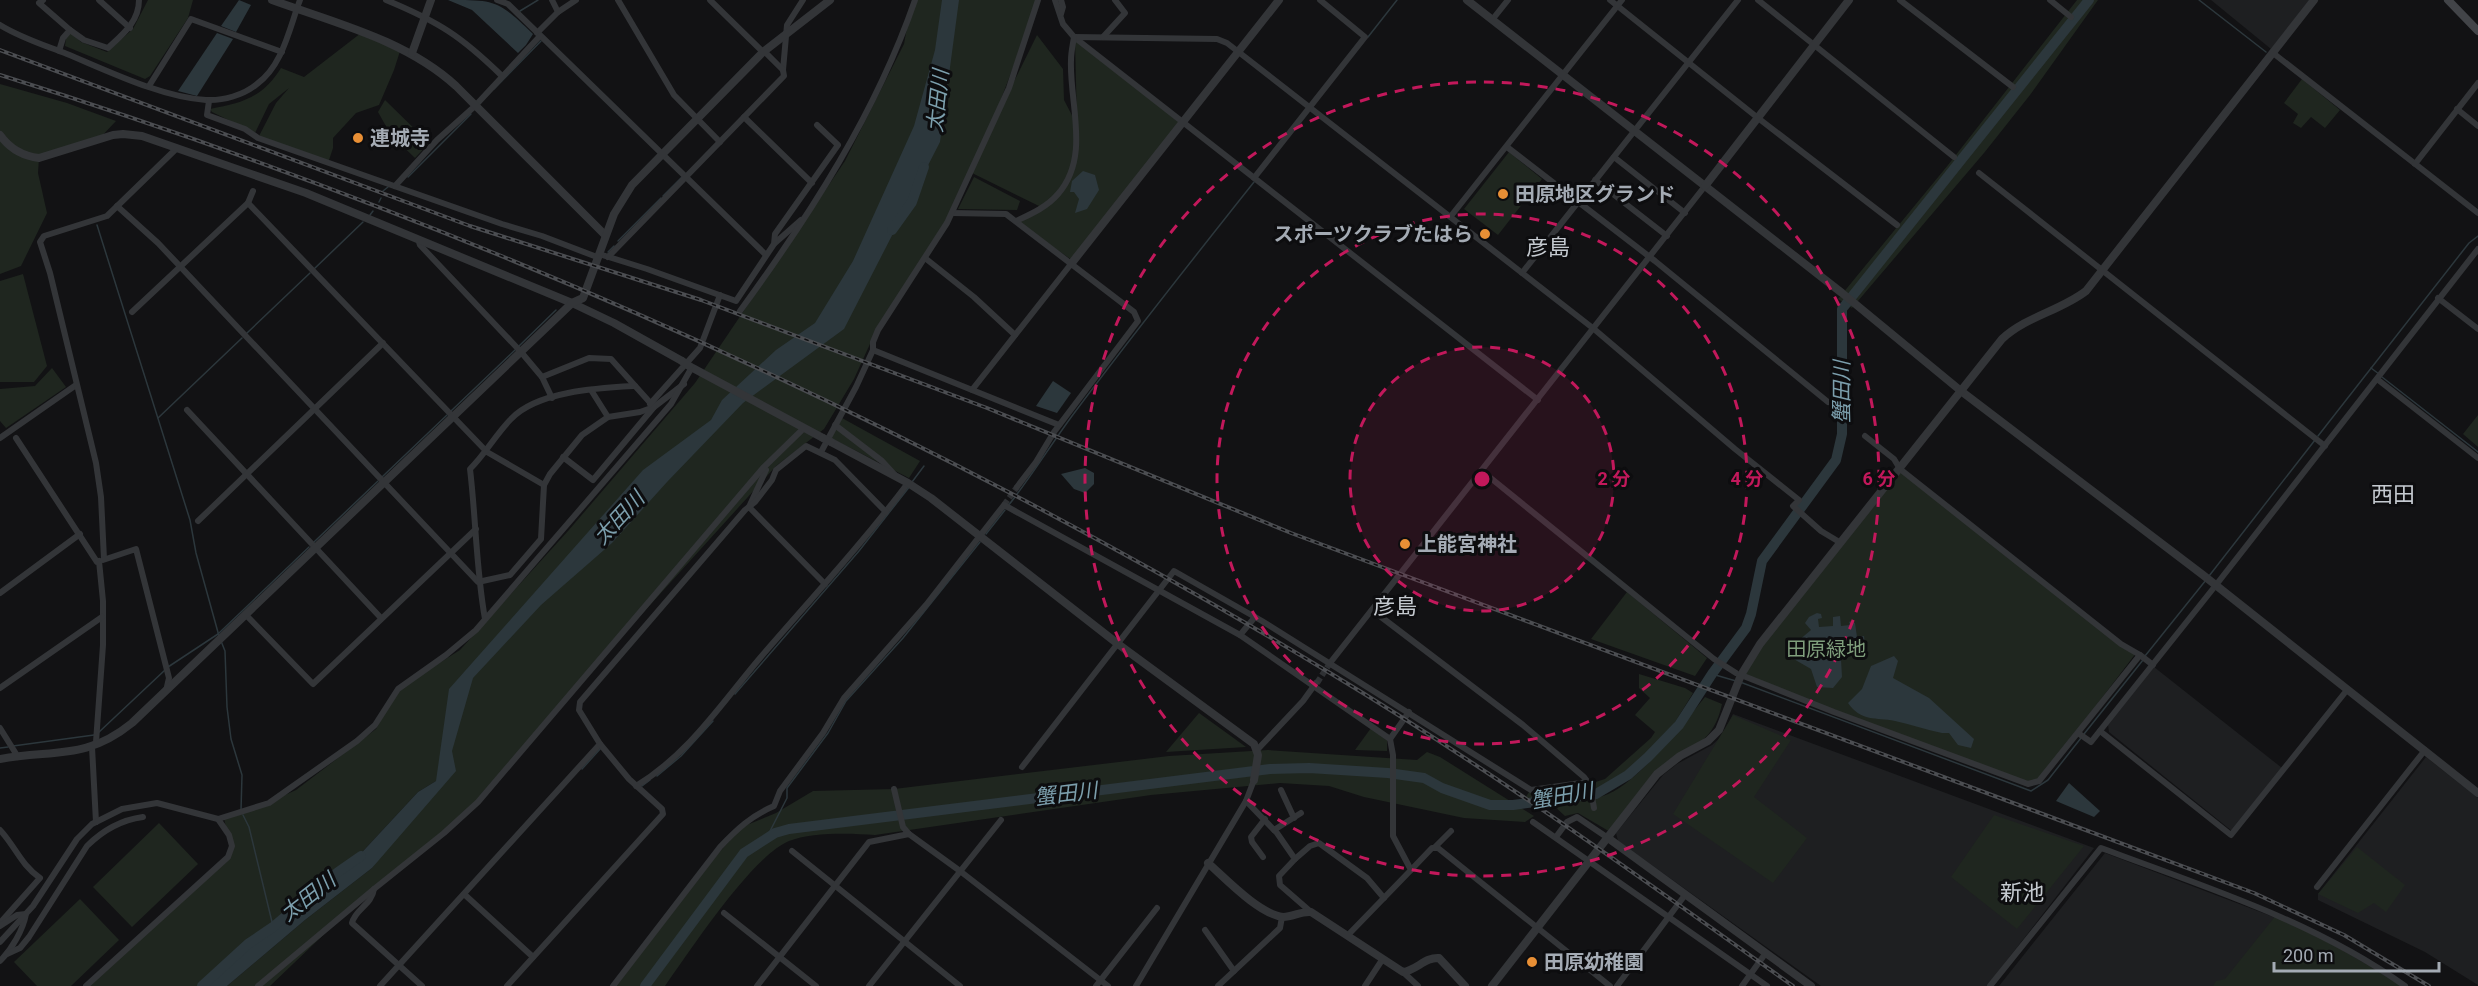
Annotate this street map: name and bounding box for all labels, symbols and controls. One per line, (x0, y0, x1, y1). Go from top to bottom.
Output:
water label: 太田川 (923, 66, 953, 134)
place label: 連城寺 (370, 126, 430, 150)
marker: 連城寺 (351, 131, 365, 145)
place label: 田原地区グランド (1515, 182, 1675, 206)
marker: 田原地区グランド (1496, 187, 1510, 201)
place label: スポーツクラブたはら (1273, 222, 1473, 246)
marker: スポーツクラブたはら (1478, 227, 1492, 241)
district label: 彦島 (1526, 235, 1570, 260)
water label: 蟹田川 (1830, 359, 1854, 424)
text: 2 分 (1598, 468, 1630, 489)
text: 4 分 (1731, 468, 1763, 489)
text: 6 分 (1863, 468, 1895, 489)
centre of rings (1472, 469, 1492, 489)
district label: 西田 (2371, 482, 2415, 507)
water label: 太田川 (589, 485, 651, 549)
place label: 上能宮神社 (1417, 532, 1517, 556)
marker: 上能宮神社 (1398, 537, 1412, 551)
district label: 彦島 (1373, 594, 1417, 619)
park label: 田原緑地 (1786, 637, 1866, 661)
water label: 蟹田川 (1033, 778, 1101, 810)
water label: 蟹田川 (1529, 778, 1597, 813)
water label: 太田川 (276, 867, 342, 926)
district label: 新池 (2000, 880, 2044, 905)
scale bar (2274, 935, 2439, 973)
text: 200 m (2283, 945, 2334, 966)
place label: 田原幼稚園 (1544, 950, 1644, 974)
marker: 田原幼稚園 (1525, 955, 1539, 969)

